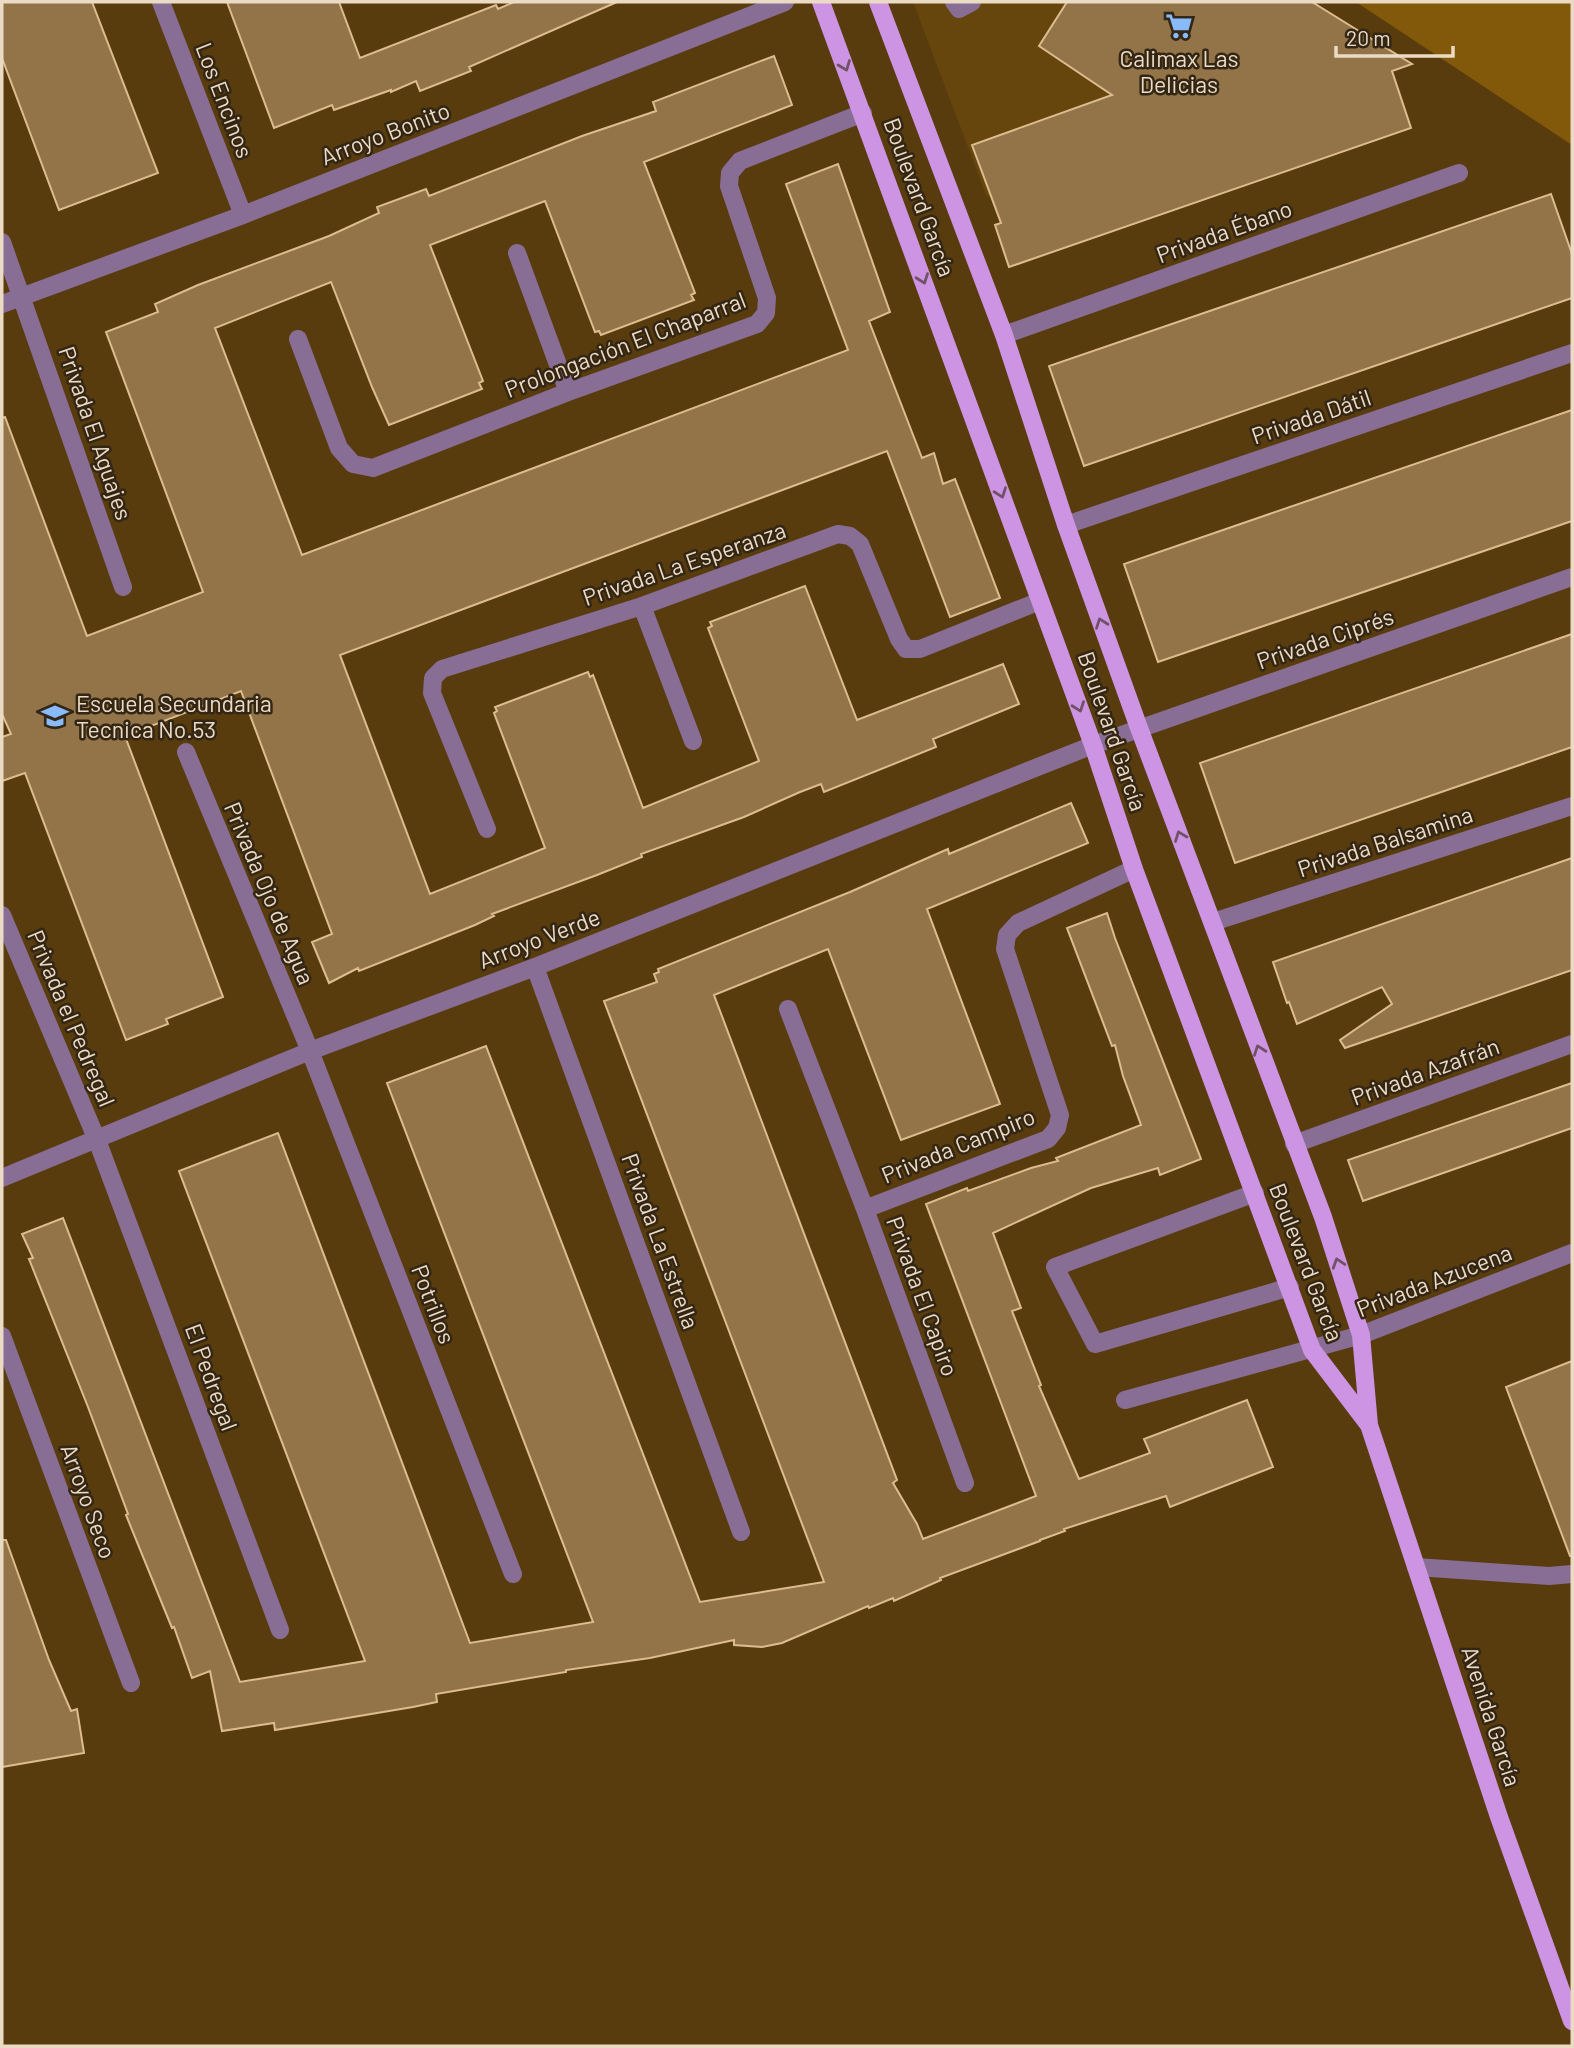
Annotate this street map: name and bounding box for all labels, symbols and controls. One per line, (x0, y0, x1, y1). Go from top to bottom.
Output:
supermarket icon: Calimax Las Delicias (1164, 11, 1194, 41)
scale bar (1336, 14, 1453, 58)
text: 20 m (1346, 25, 1391, 50)
street label: Los Encinos (190, 38, 260, 162)
place label: Calimax Las Delicias (1120, 44, 1238, 98)
one-way arrow (837, 59, 851, 71)
street label: Arroyo Bonito (317, 96, 453, 170)
street label: Boulevard García (878, 114, 962, 280)
street label: Privada Ébano (1152, 194, 1296, 268)
one-way arrow (915, 273, 929, 285)
street label: Prolongación El Chaparral (501, 285, 749, 403)
street label: Privada El Aguajes (53, 343, 139, 523)
street label: Privada Dátil (1248, 382, 1374, 450)
one-way arrow (993, 486, 1007, 498)
street label: Privada La Esperanza (579, 515, 789, 611)
street label: Privada Ciprés (1253, 601, 1397, 675)
one-way arrow (1095, 617, 1109, 629)
street label: Boulevard García (1073, 648, 1153, 814)
place label: Escuela Secundaria Tecnica No.53 (76, 689, 272, 743)
one-way arrow (1071, 700, 1085, 712)
school or university icon: Escuela Secundaria Tecnica No.53 (40, 701, 70, 731)
street label: Privada Ojo de Agua (219, 798, 321, 988)
street label: Privada Balsamina (1294, 800, 1476, 882)
one-way arrow (1175, 831, 1189, 843)
street label: Arroyo Verde (474, 902, 604, 974)
street label: Privada el Pedregal (22, 925, 122, 1111)
street label: Privada Azafrán (1347, 1031, 1503, 1111)
one-way arrow (1254, 1044, 1268, 1056)
street label: Privada Campiro (877, 1101, 1039, 1189)
street label: Privada La Estrella (616, 1149, 706, 1333)
street label: Boulevard García (1264, 1179, 1350, 1345)
street label: Privada El Capiro (881, 1212, 965, 1380)
street label: Privada Azucena (1352, 1238, 1516, 1322)
one-way arrow (1331, 1257, 1346, 1269)
street label: Potrillos (406, 1261, 462, 1347)
street label: El Pedregal (180, 1320, 244, 1434)
street label: Arroyo Seco (55, 1440, 123, 1562)
street label: Avenida García (1456, 1642, 1528, 1790)

